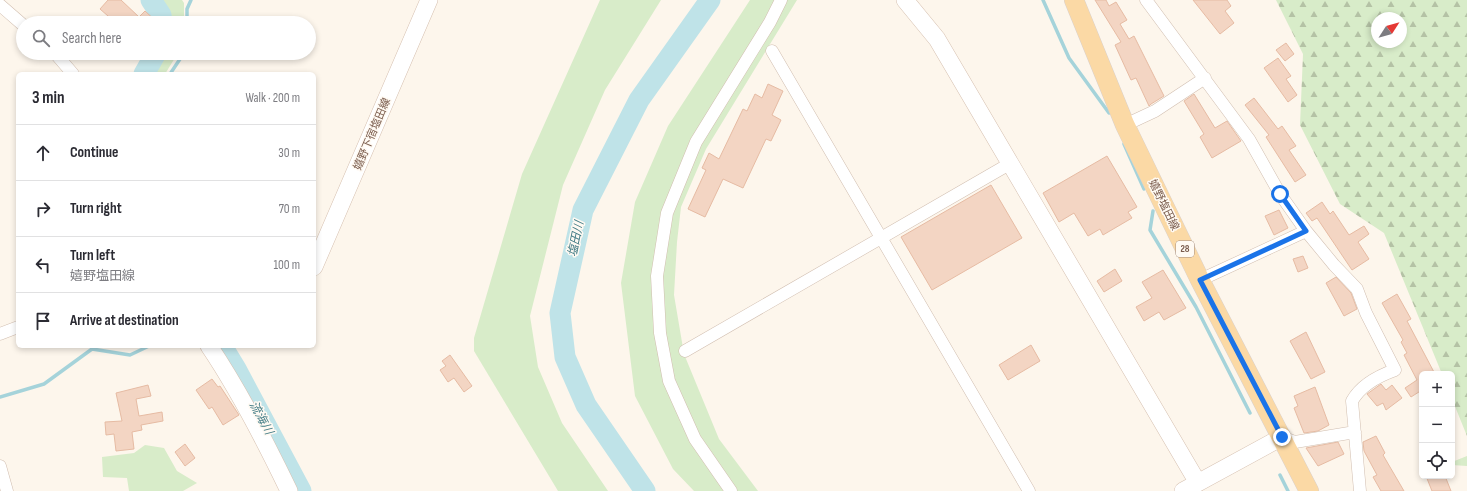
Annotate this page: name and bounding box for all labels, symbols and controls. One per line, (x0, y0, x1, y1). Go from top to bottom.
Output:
north arrow (1371, 12, 1407, 48)
search box (16, 16, 316, 60)
icon: search (30, 27, 52, 49)
text: Search here (62, 29, 122, 48)
text: 3 min (32, 88, 65, 108)
text: Walk · 200 m (245, 90, 300, 106)
street label: 嬉野下宿塩田線 (351, 96, 393, 172)
icon: ahead (32, 142, 54, 164)
text: Continue (70, 143, 119, 162)
text: 30 m (278, 145, 300, 161)
street label: 嬉野塩田線 (1146, 177, 1182, 233)
route start (1271, 185, 1289, 203)
icon: right (32, 198, 54, 220)
text: Turn right (70, 199, 122, 218)
text: 70 m (279, 201, 300, 217)
water label: 塩田川 (565, 218, 587, 258)
road number: 28 (1176, 241, 1194, 257)
text: Turn left (70, 246, 115, 265)
icon: left (32, 254, 54, 276)
text: 100 m (273, 257, 300, 273)
text: 嬉野塩田線 (70, 268, 135, 284)
icon: arrive (32, 310, 54, 332)
text: Arrive at destination (70, 311, 179, 330)
map controls (1419, 371, 1455, 479)
button: + (1419, 371, 1455, 407)
water label: 流海川 (246, 399, 277, 439)
button: − (1419, 407, 1455, 443)
route end (1273, 428, 1291, 446)
button: locate (1419, 443, 1455, 479)

